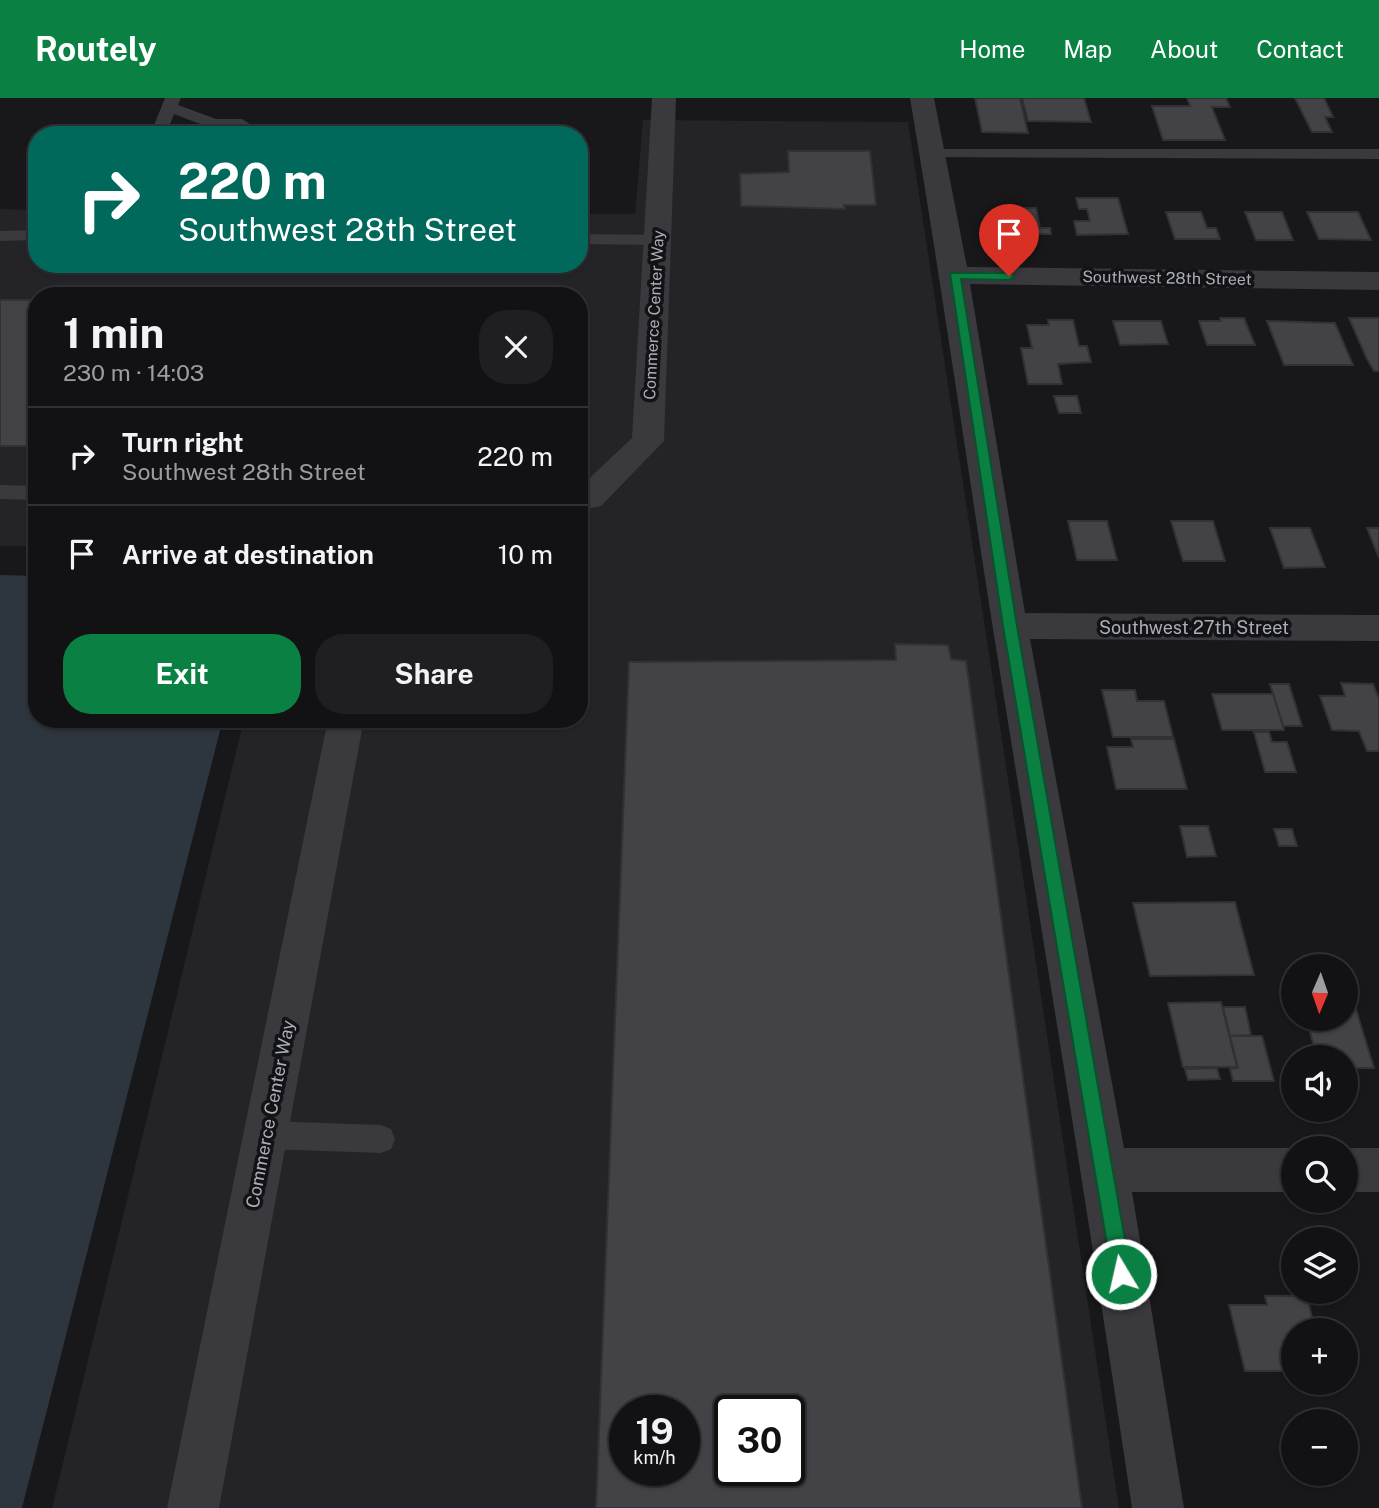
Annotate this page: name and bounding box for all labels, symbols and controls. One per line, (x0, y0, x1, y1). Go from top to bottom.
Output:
text: Routely (35, 30, 157, 68)
text: Home (959, 35, 1025, 63)
text: Map (1063, 35, 1112, 63)
text: About (1150, 35, 1218, 63)
text: Contact (1256, 35, 1344, 63)
text: 220 m (178, 152, 327, 210)
icon: right (63, 154, 154, 245)
pin (979, 204, 1039, 276)
text: Southwest 28th Street (178, 211, 517, 248)
icon: arrive (990, 215, 1028, 253)
street label: Commerce Center Way (640, 229, 668, 400)
street label: Southwest 28th Street (1082, 267, 1252, 289)
text: 1 min (63, 308, 164, 357)
button: close (479, 310, 553, 384)
text: 230 m · 14:03 (63, 359, 204, 386)
text: Turn right (122, 427, 244, 458)
icon: right (63, 437, 101, 475)
text: 220 m (477, 441, 553, 472)
text: Southwest 28th Street (122, 458, 366, 485)
icon: arrive (63, 535, 101, 573)
text: Arrive at destination (122, 539, 374, 570)
text: 10 m (498, 539, 553, 570)
street label: Southwest 27th Street (1099, 617, 1289, 638)
button: Exit (63, 634, 301, 714)
button: Share (315, 634, 553, 714)
north arrow (1281, 954, 1358, 1031)
map controls (1281, 954, 1358, 1486)
street label: Commerce Center Way (241, 1018, 299, 1210)
button: sound (1281, 1045, 1358, 1122)
button: search (1281, 1136, 1358, 1213)
button: layers (1281, 1227, 1358, 1304)
position arrow (1084, 1237, 1158, 1311)
button: + (1281, 1318, 1358, 1395)
speed limit sign: 30 (714, 1395, 805, 1486)
button: − (1281, 1409, 1358, 1486)
text: 19 (635, 1411, 674, 1452)
text: km/h (633, 1447, 676, 1468)

